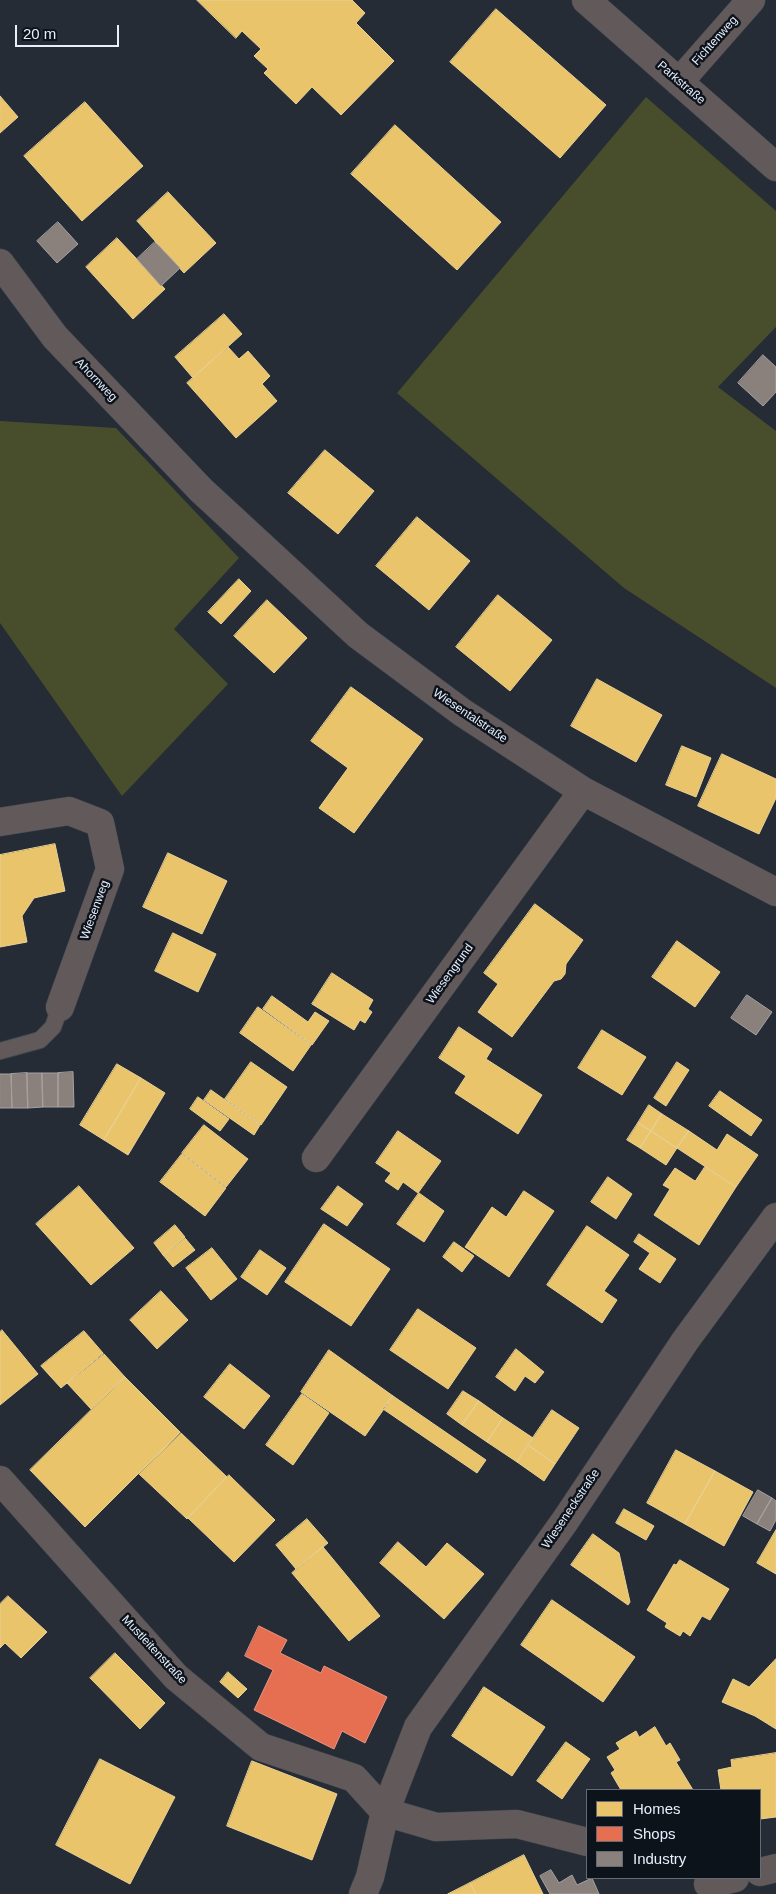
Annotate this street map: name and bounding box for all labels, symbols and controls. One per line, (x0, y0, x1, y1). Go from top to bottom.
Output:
street label: Fichtenweg (689, 13, 741, 69)
scale bar (18, 15, 121, 47)
text: 20 m (23, 25, 56, 42)
street label: Parkstraße (654, 58, 708, 108)
street label: Ahornweg (72, 356, 120, 404)
street label: Wiesentalstraße (430, 686, 510, 746)
street label: Wiesenweg (78, 878, 112, 942)
street label: Wiesengrund (423, 941, 477, 1007)
street label: Wieseneckstraße (539, 1467, 603, 1551)
street label: Mustleitenstraße (118, 1613, 190, 1687)
legend (586, 1789, 761, 1879)
text: Homes (633, 1800, 681, 1817)
text: Shops (633, 1825, 676, 1842)
text: Industry (633, 1850, 686, 1867)

